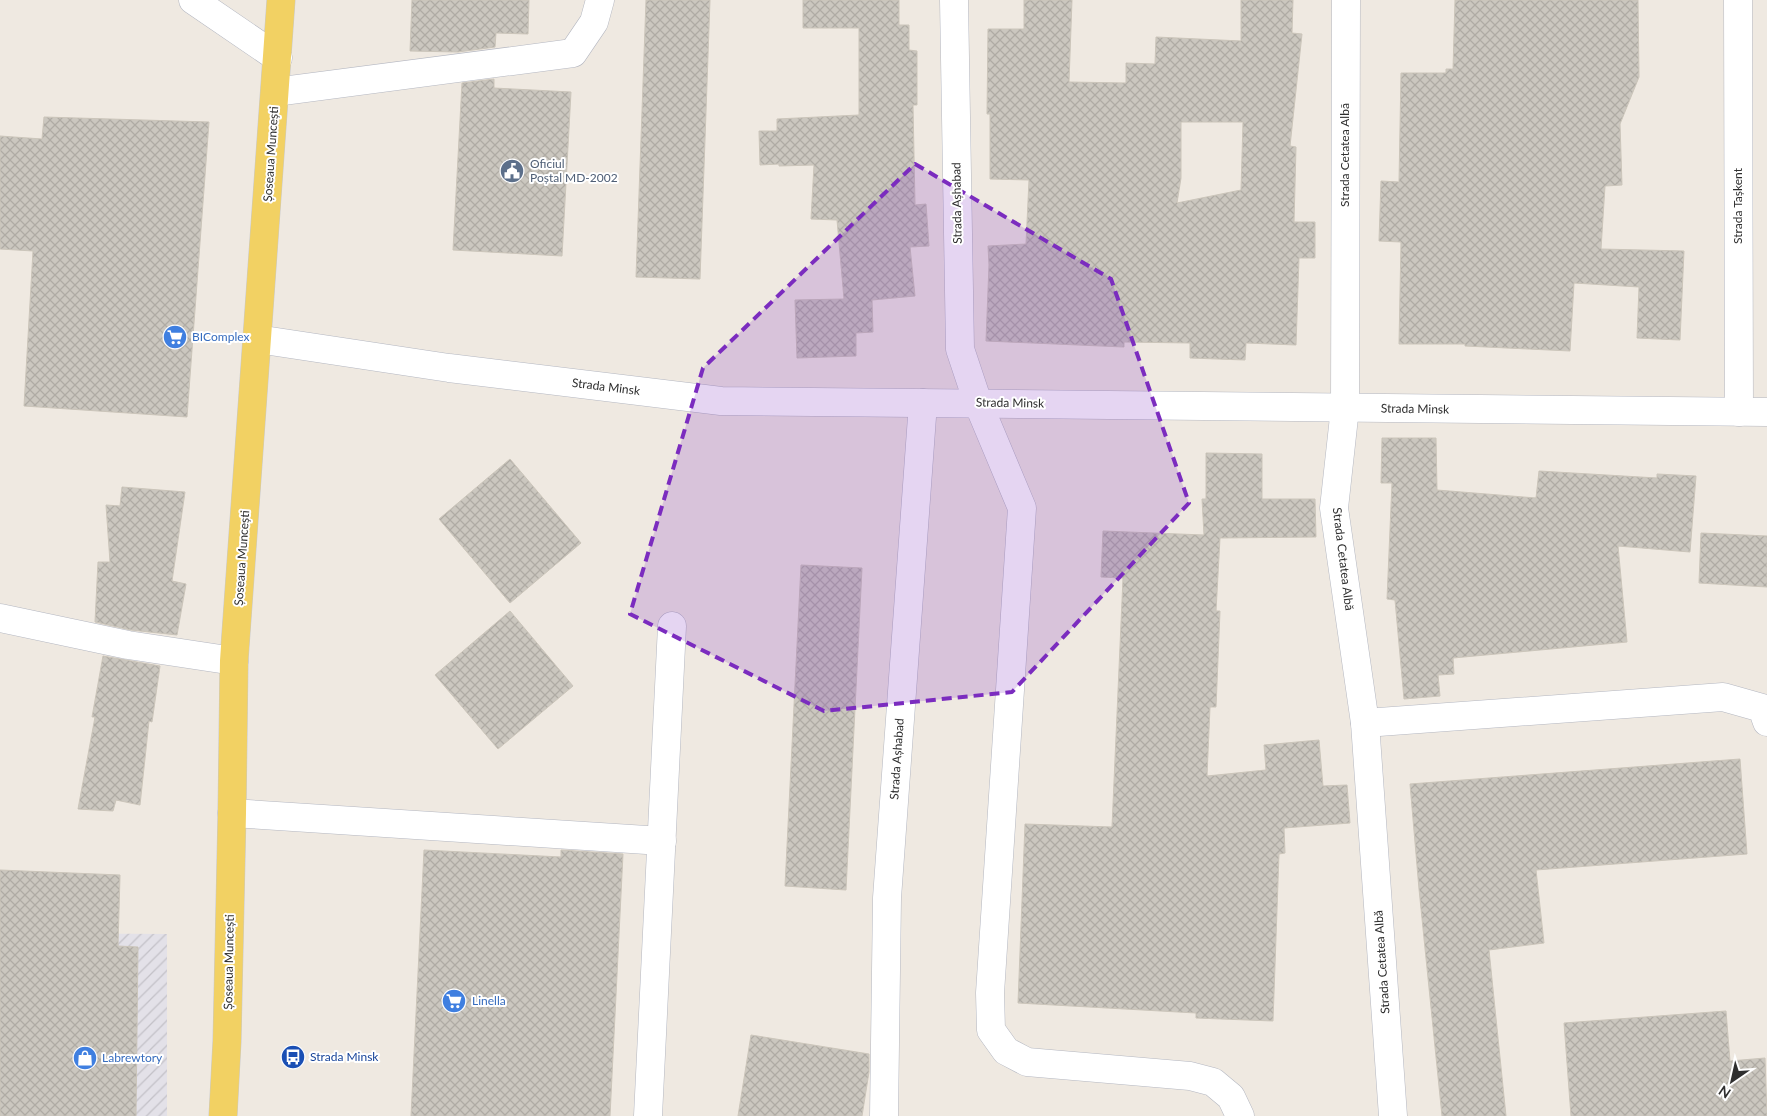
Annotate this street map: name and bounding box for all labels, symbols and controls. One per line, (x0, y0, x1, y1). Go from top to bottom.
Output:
street label: Strada Cetatea Albă (1337, 103, 1352, 207)
street label: Șoseaua Muncești (260, 106, 281, 202)
place label: Oficiul Poștal MD-2002 (530, 156, 618, 185)
public building icon: Oficiul Poștal MD-2002 (499, 158, 525, 184)
street label: Strada Așhabad (948, 162, 965, 244)
street label: Strada Tașkent (1730, 167, 1745, 244)
supermarket icon: BIComplex (162, 324, 188, 350)
place label: BIComplex (192, 329, 250, 344)
street label: Strada Minsk (571, 375, 642, 398)
street label: Strada Minsk (976, 394, 1045, 411)
street label: Strada Minsk (1381, 400, 1450, 417)
street label: Strada Cetatea Albă (1330, 507, 1357, 611)
street label: Șoseaua Muncești (231, 510, 252, 606)
street label: Strada Așhabad (886, 718, 907, 800)
street label: Strada Cetatea Albă (1370, 910, 1393, 1014)
street label: Șoseaua Muncești (220, 914, 237, 1010)
supermarket icon: Linella (441, 988, 467, 1014)
place label: Linella (472, 993, 506, 1008)
bus stop icon: Strada Minsk (280, 1044, 306, 1070)
shop icon: Labrewtory (72, 1045, 98, 1071)
place label: Strada Minsk (310, 1049, 379, 1064)
place label: Labrewtory (102, 1050, 163, 1065)
north arrow (1707, 1056, 1757, 1106)
text: N (1715, 1082, 1734, 1102)

